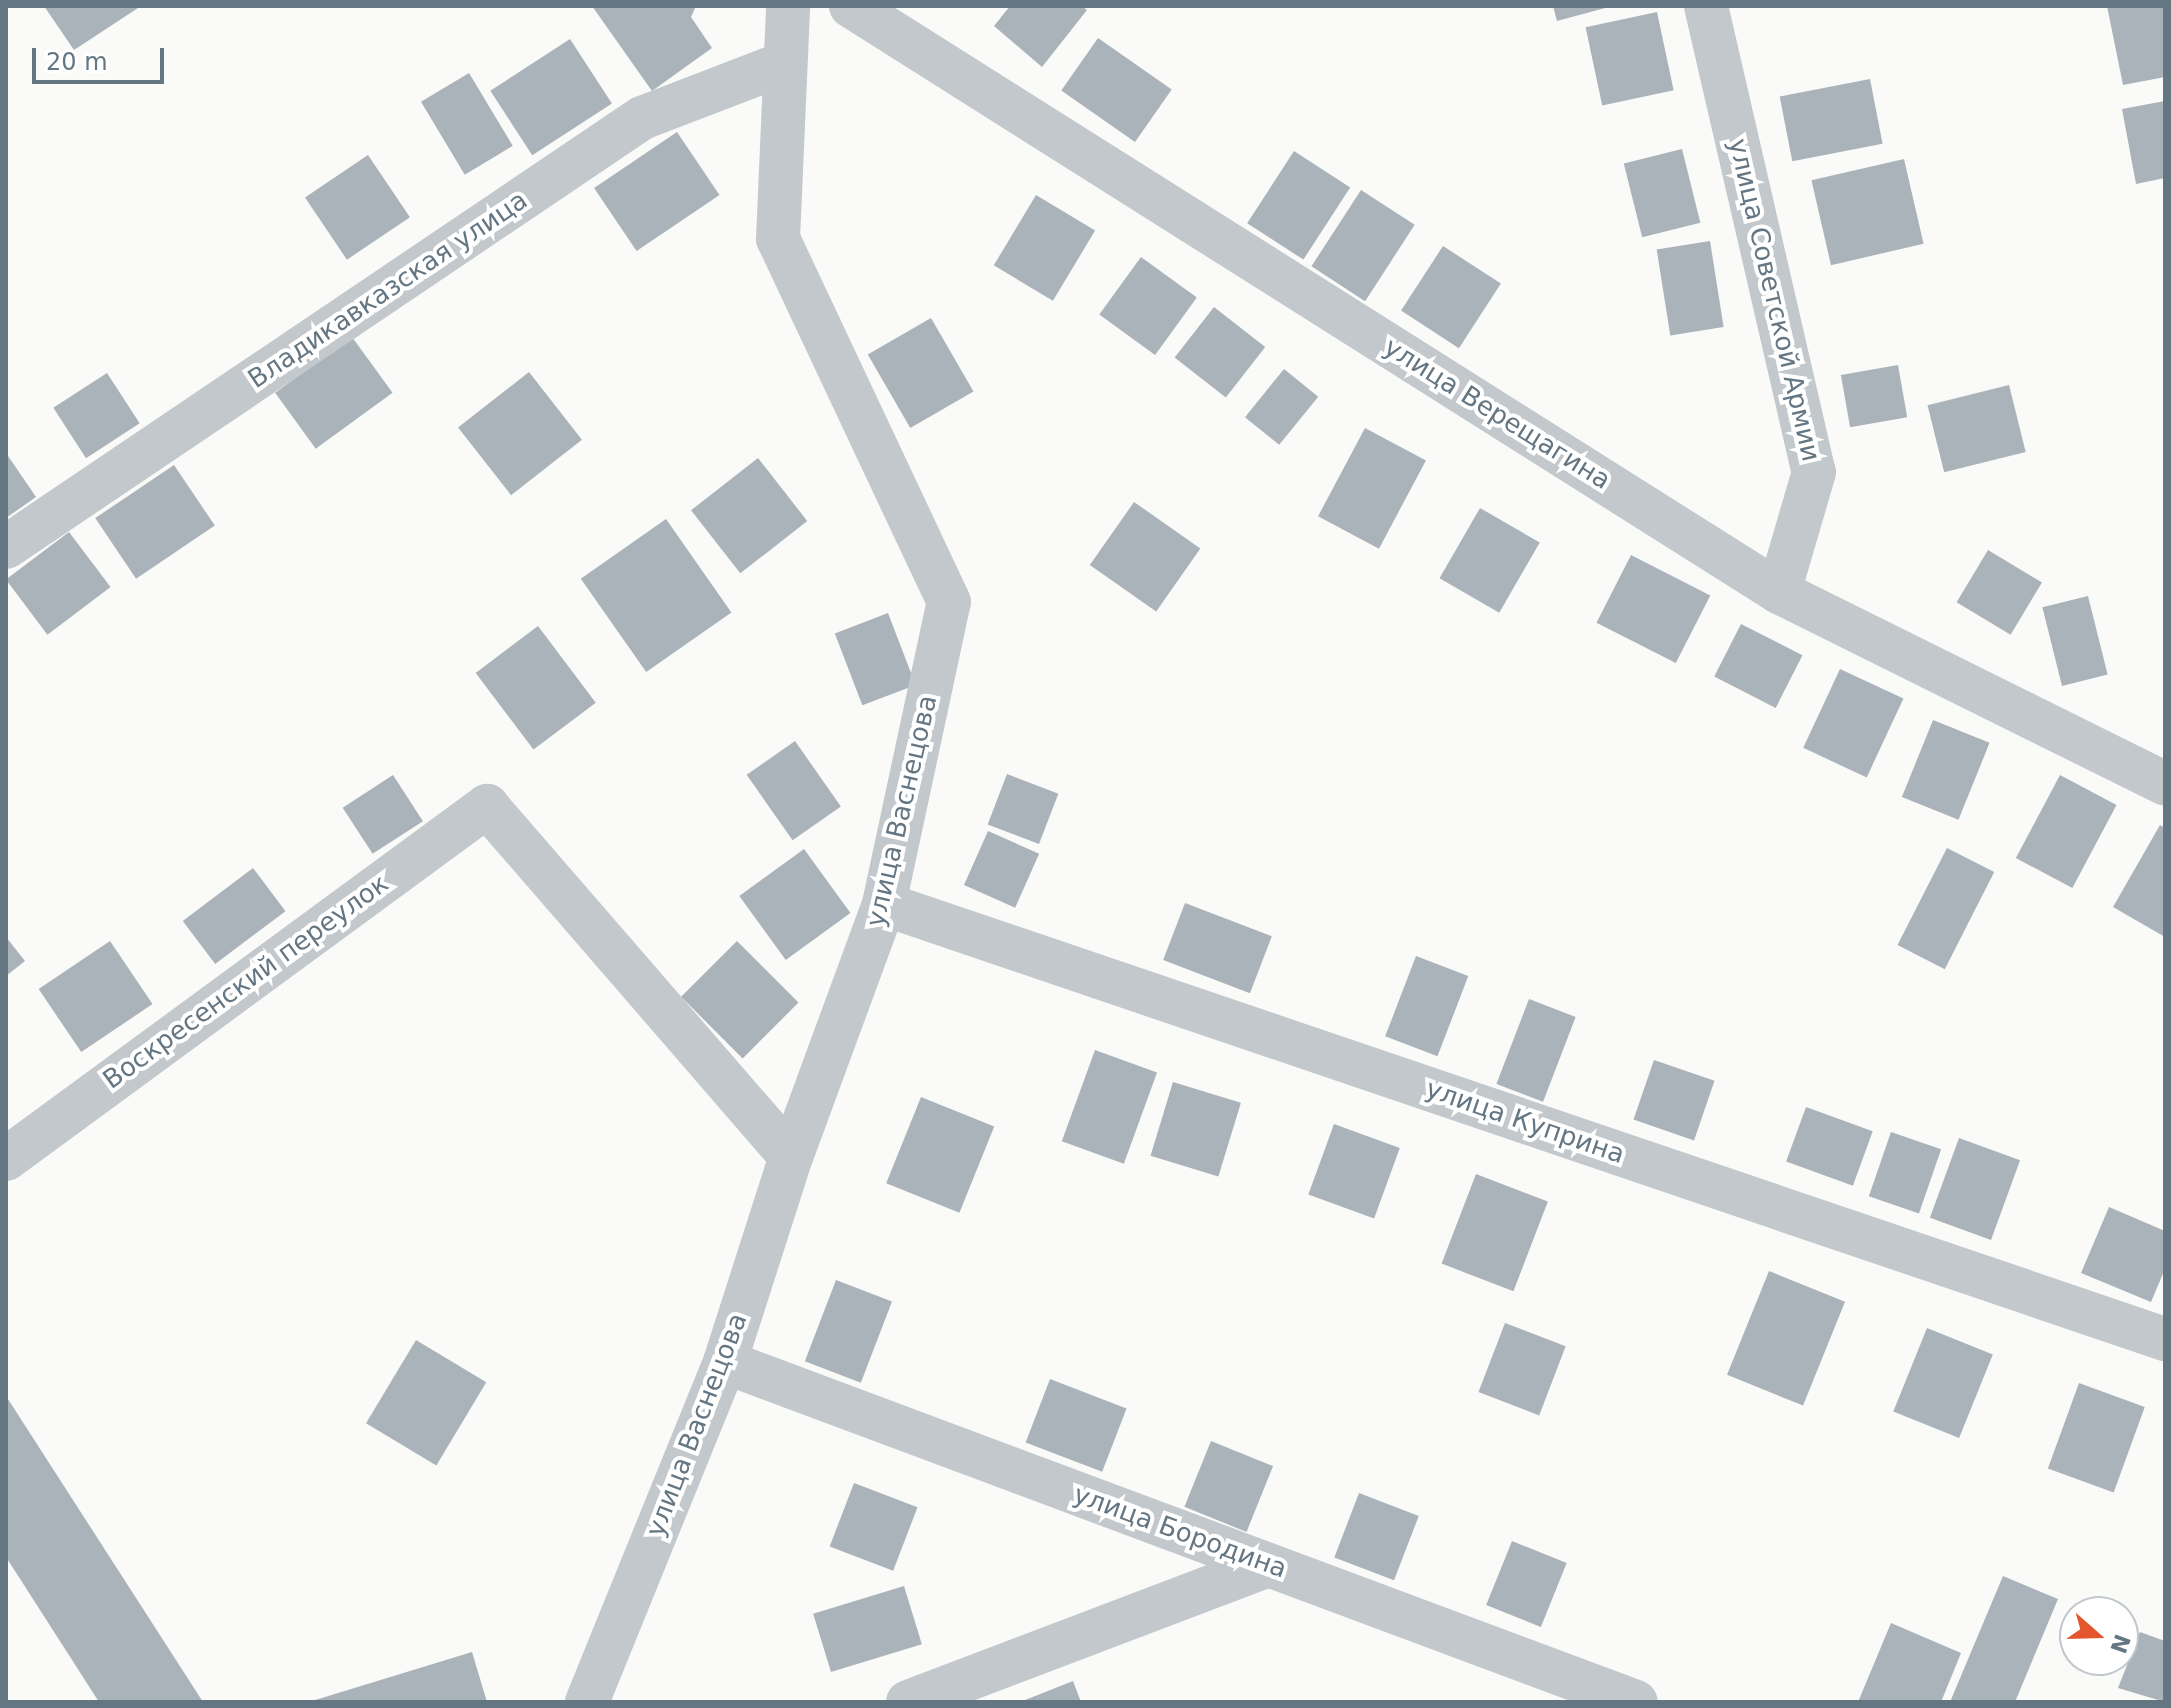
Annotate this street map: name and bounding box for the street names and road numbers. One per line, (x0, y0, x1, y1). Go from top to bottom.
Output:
street label: улица Советской Армии (1722, 136, 1826, 464)
street label: Владикавказская улица (242, 185, 534, 395)
street label: улица Верещагина (1378, 332, 1616, 496)
street label: улица Васнецова (860, 692, 944, 930)
street label: Воскресенский переулок (97, 868, 395, 1096)
street label: улица Куприна (1422, 1073, 1628, 1171)
street label: улица Васнецова (640, 1309, 754, 1541)
street label: улица Бородина (1069, 1479, 1291, 1585)

